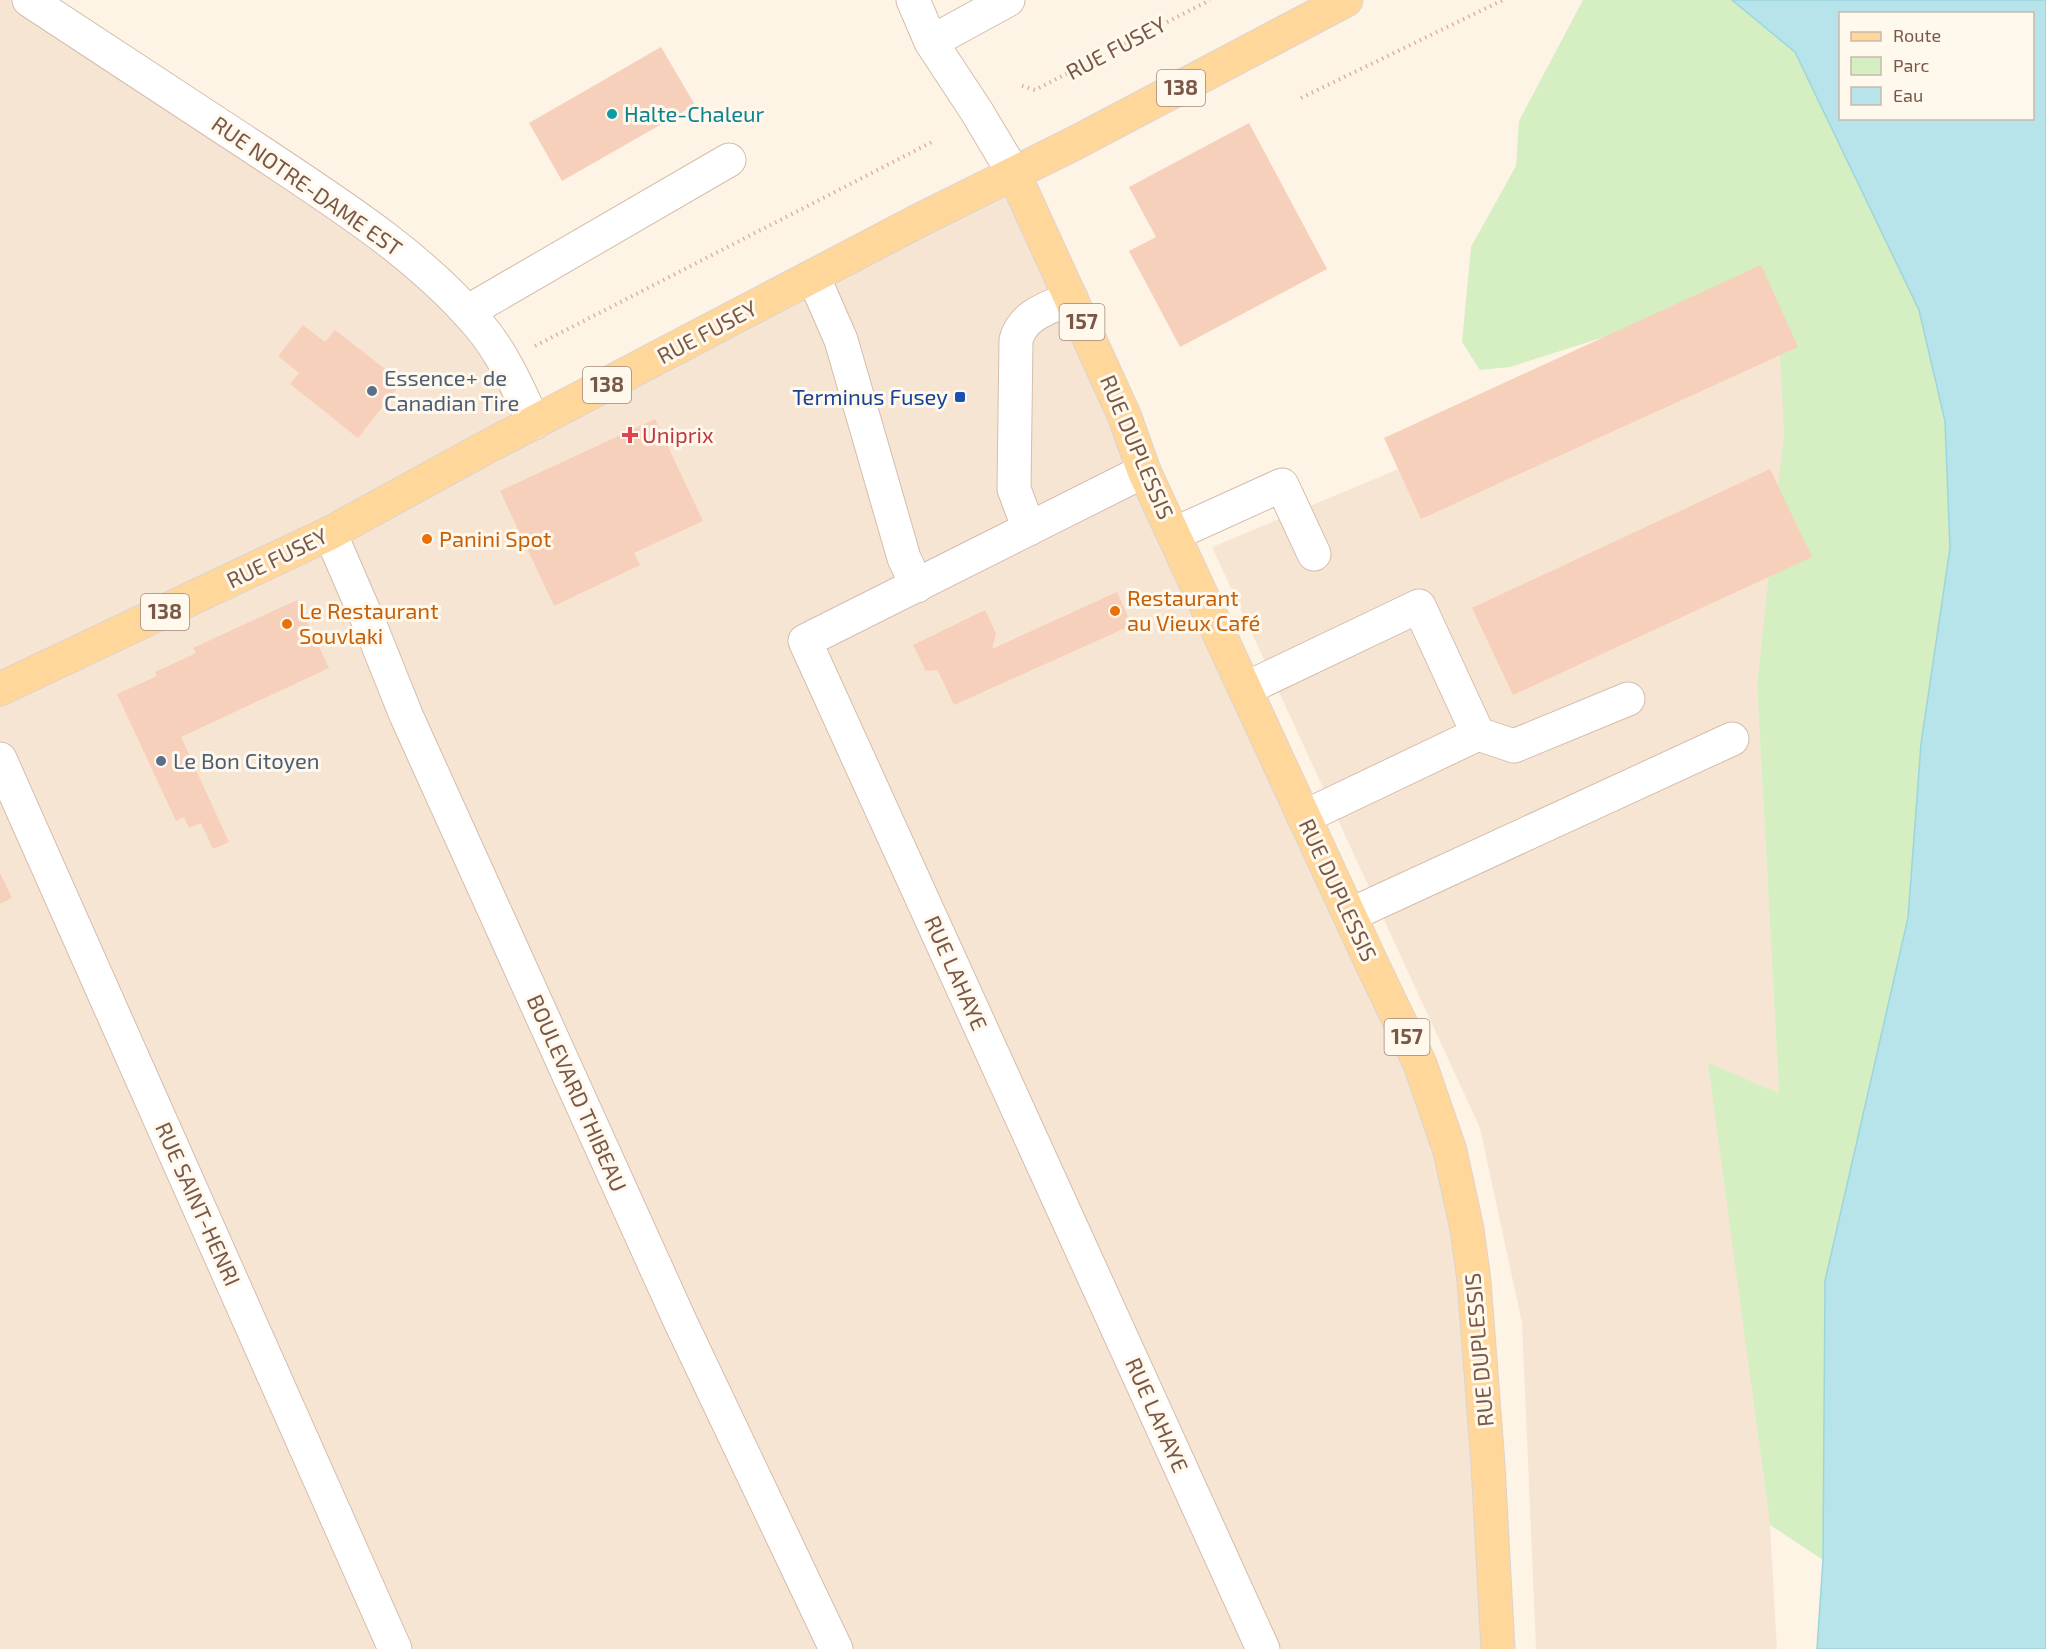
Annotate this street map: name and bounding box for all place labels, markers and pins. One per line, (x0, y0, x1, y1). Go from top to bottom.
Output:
place label: Halte-Chaleur (624, 100, 765, 126)
marker: Halte-Chaleur (605, 107, 619, 121)
place label: Essence+ de Canadian Tire (384, 364, 519, 415)
place label: Terminus Fusey (792, 383, 948, 409)
marker: Essence+ de Canadian Tire (365, 384, 379, 398)
marker: Terminus Fusey (953, 390, 967, 404)
place label: Uniprix (642, 421, 714, 447)
marker: Uniprix (623, 428, 637, 442)
place label: Panini Spot (439, 525, 551, 551)
marker: Panini Spot (420, 532, 434, 546)
place label: Restaurant au Vieux Café (1127, 584, 1260, 635)
place label: Le Restaurant Souvlaki (299, 597, 439, 648)
marker: Restaurant au Vieux Café (1108, 604, 1122, 618)
marker: Le Restaurant Souvlaki (280, 617, 294, 631)
place label: Le Bon Citoyen (173, 747, 320, 773)
marker: Le Bon Citoyen (154, 754, 168, 768)

